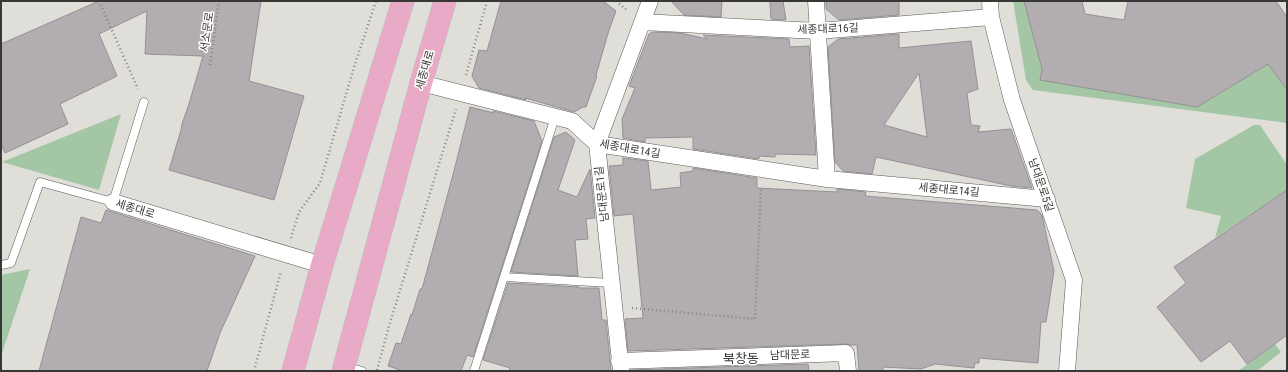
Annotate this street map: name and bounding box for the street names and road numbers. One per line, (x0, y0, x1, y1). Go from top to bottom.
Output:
street label: 서소문로 (198, 11, 216, 53)
street label: 세종대로16길 (797, 21, 859, 37)
street label: 세종대로 (413, 49, 437, 91)
street label: 세종대로14길 (599, 137, 661, 161)
street label: 남대문로5길 (1026, 156, 1056, 214)
street label: 남대문로1길 (593, 165, 611, 223)
street label: 세종대로14길 (918, 181, 980, 199)
street label: 세종대로 (114, 197, 156, 221)
street label: 남대문로 (770, 348, 810, 362)

